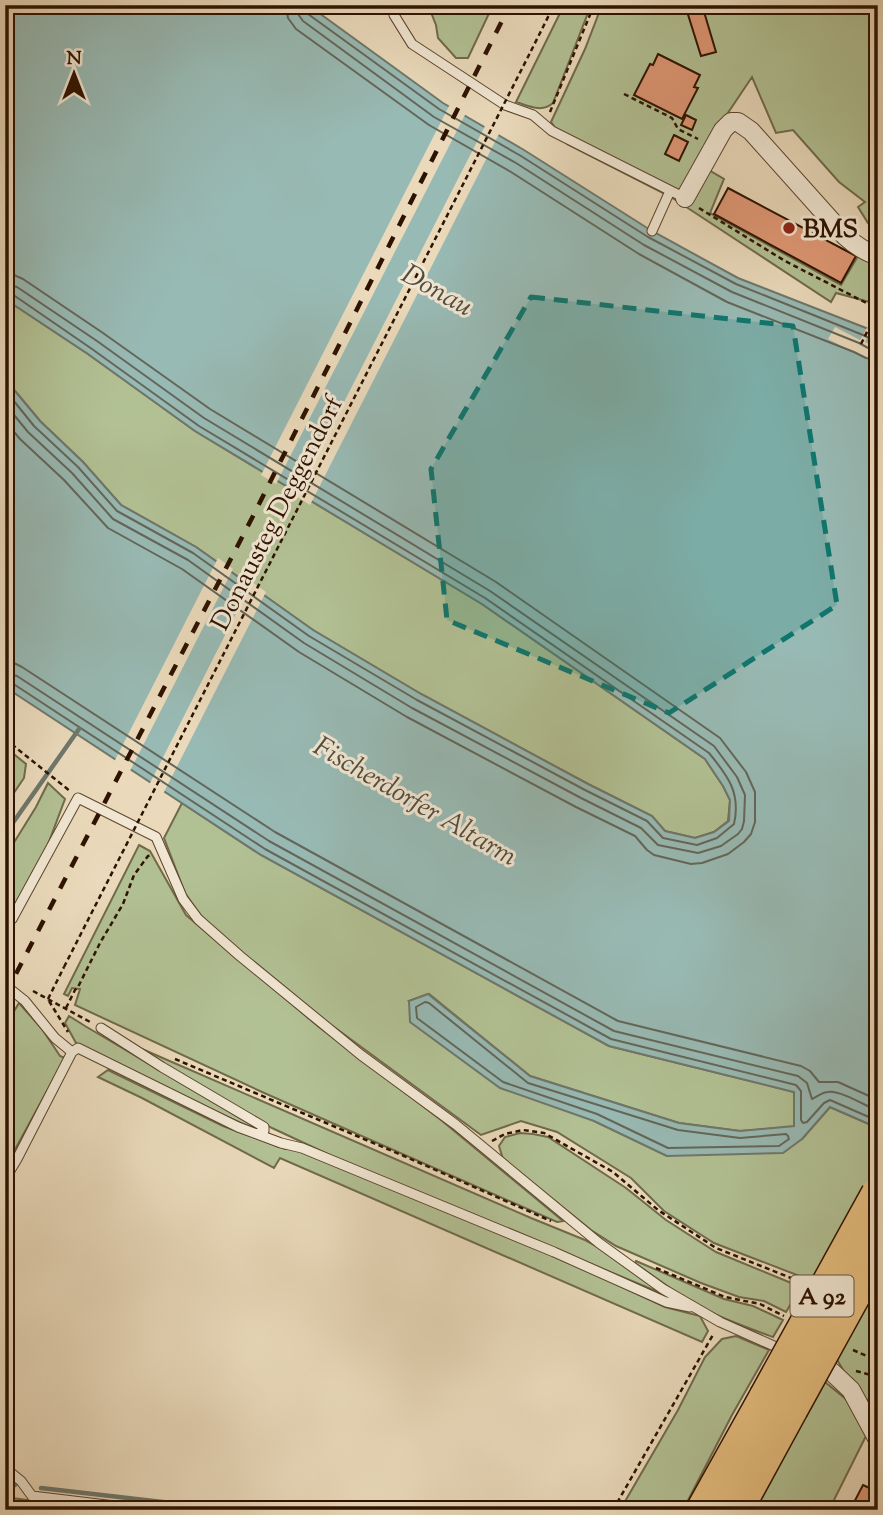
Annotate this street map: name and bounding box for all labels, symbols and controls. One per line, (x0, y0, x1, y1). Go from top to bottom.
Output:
north arrow (38, 38, 108, 108)
text: N (66, 46, 82, 73)
place label: BMS (803, 212, 858, 249)
marker: BMS (781, 220, 797, 236)
water label: Donau (393, 256, 480, 328)
street label: Donausteg Deggendorf (203, 390, 354, 638)
water label: Fischerdorfer Altarm (305, 728, 524, 877)
road number: A 92 (790, 1276, 854, 1316)

